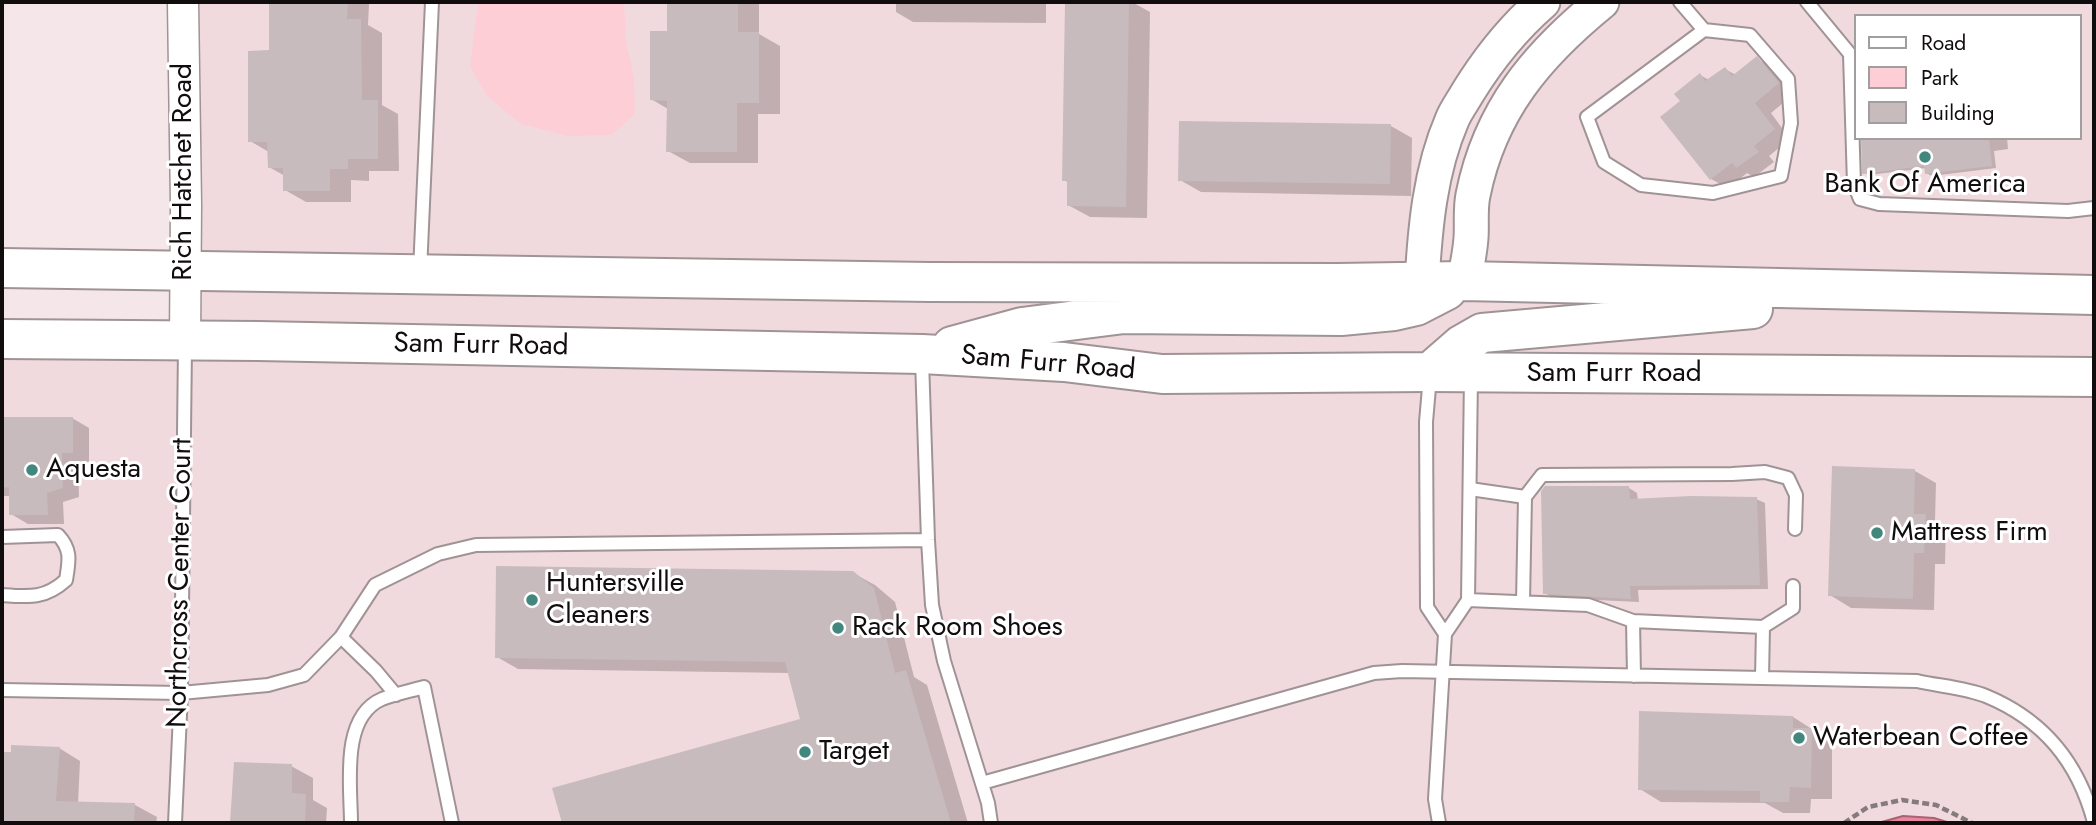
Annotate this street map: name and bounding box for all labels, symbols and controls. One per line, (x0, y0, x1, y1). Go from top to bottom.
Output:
legend (1854, 14, 2082, 140)
text: Road (1921, 28, 1966, 58)
street label: Rich Hatchet Road (167, 63, 201, 281)
text: Park (1921, 63, 1958, 93)
text: Building (1921, 98, 1994, 128)
marker: Bank Of America (1917, 149, 1933, 165)
place label: Bank Of America (1824, 168, 2026, 202)
street label: Sam Furr Road (393, 328, 569, 364)
street label: Sam Furr Road (959, 340, 1137, 388)
street label: Sam Furr Road (1526, 357, 1702, 391)
street label: Northcross Center Court (162, 438, 200, 728)
place label: Aquesta (46, 453, 141, 487)
marker: Aquesta (24, 462, 40, 478)
place label: Mattress Firm (1891, 516, 2048, 550)
marker: Mattress Firm (1869, 525, 1885, 541)
place label: Huntersville Cleaners (546, 567, 684, 633)
marker: Huntersville Cleaners (524, 592, 540, 608)
place label: Rack Room Shoes (852, 611, 1063, 645)
marker: Rack Room Shoes (830, 620, 846, 636)
place label: Waterbean Coffee (1813, 721, 2028, 755)
marker: Waterbean Coffee (1791, 730, 1807, 746)
place label: Target (819, 735, 889, 769)
marker: Target (797, 744, 813, 760)

